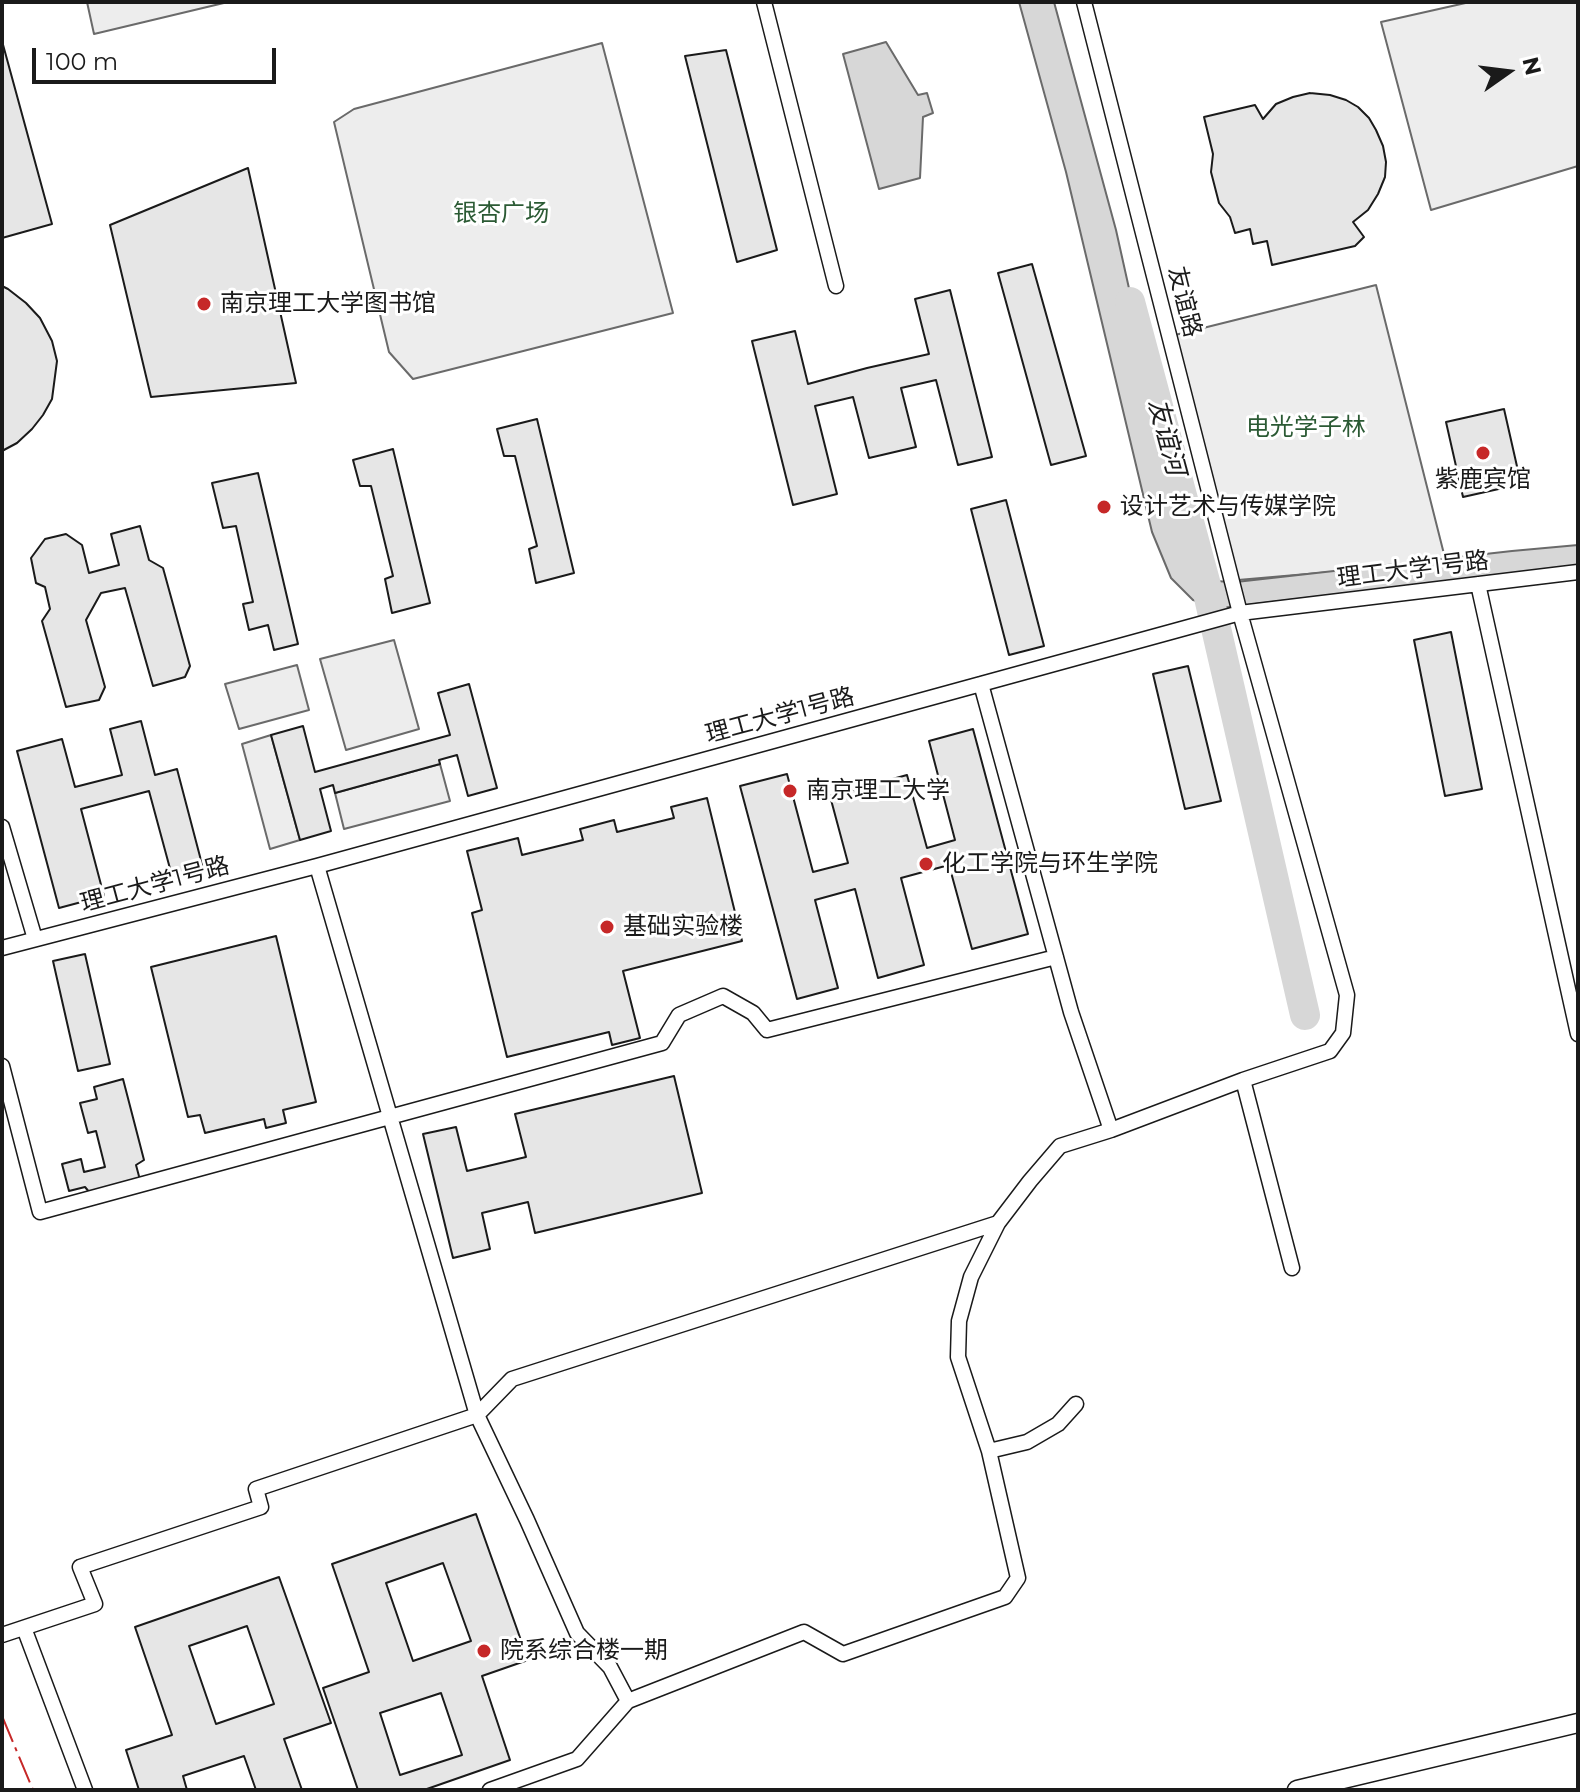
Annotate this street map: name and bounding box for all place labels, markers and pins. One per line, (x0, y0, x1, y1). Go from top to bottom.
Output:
place label: 南京理工大学图书馆 (220, 290, 436, 318)
marker: 南京理工大学图书馆 (195, 295, 213, 313)
marker: 紫鹿宾馆 (1474, 444, 1492, 462)
place label: 紫鹿宾馆 (1435, 466, 1531, 494)
place label: 设计艺术与传媒学院 (1120, 493, 1336, 521)
marker: 设计艺术与传媒学院 (1095, 498, 1113, 516)
place label: 南京理工大学 (806, 777, 950, 805)
marker: 南京理工大学 (781, 782, 799, 800)
place label: 化工学院与环生学院 (942, 850, 1158, 878)
marker: 化工学院与环生学院 (917, 855, 935, 873)
place label: 基础实验楼 (623, 913, 743, 941)
marker: 基础实验楼 (598, 918, 616, 936)
place label: 院系综合楼一期 (500, 1637, 668, 1665)
marker: 院系综合楼一期 (475, 1642, 493, 1660)

